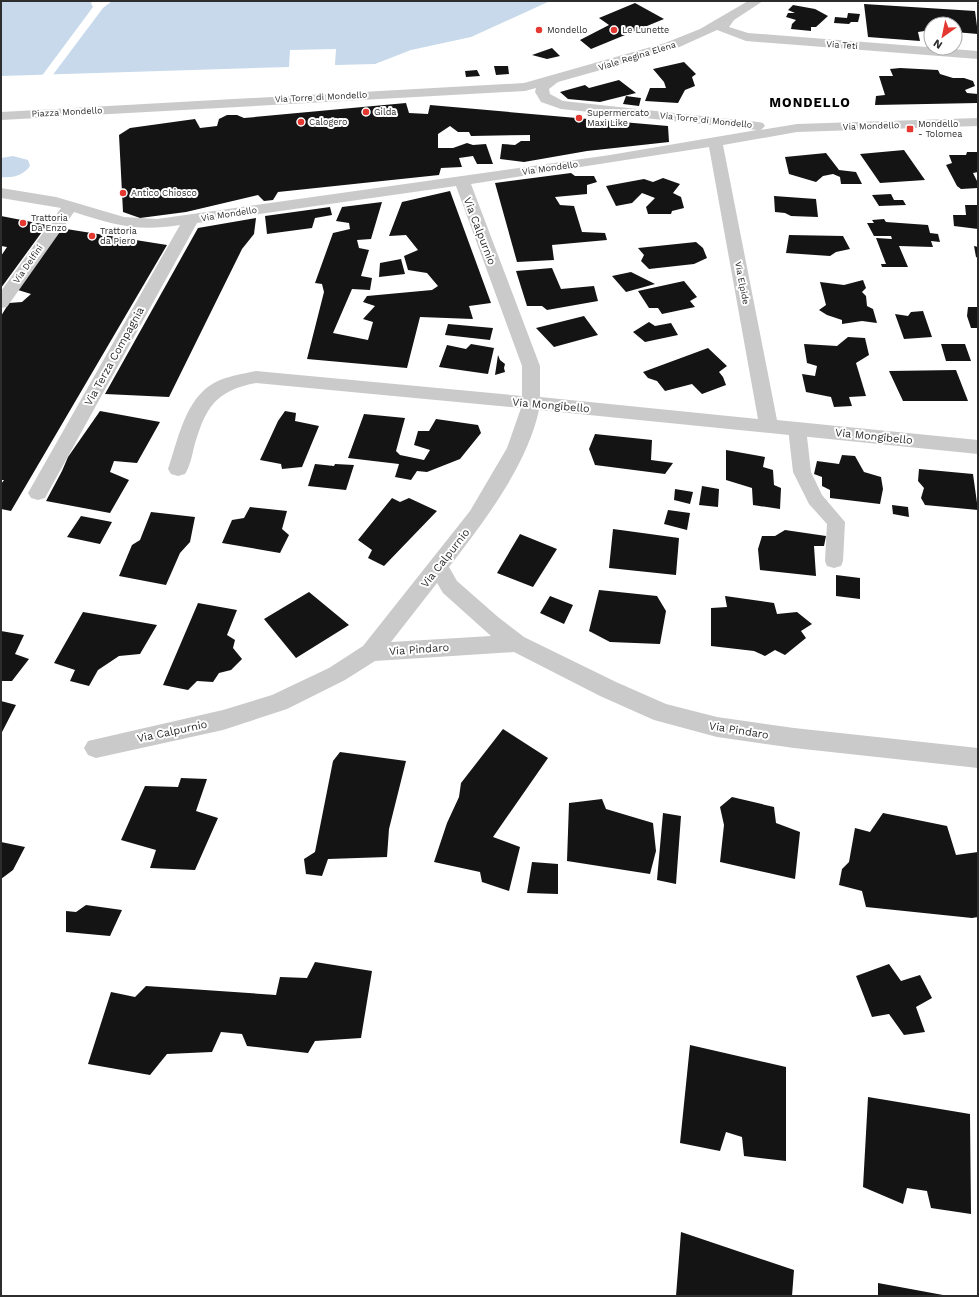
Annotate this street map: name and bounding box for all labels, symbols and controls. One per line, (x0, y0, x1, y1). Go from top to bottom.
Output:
north arrow (923, 16, 963, 56)
marker: Mondello (534, 25, 544, 35)
place label: Mondello (547, 25, 587, 35)
marker: Le Lunette (609, 25, 619, 35)
place label: Le Lunette (622, 25, 669, 35)
text: N (931, 36, 945, 52)
street label: Viale Regina Elena (597, 39, 677, 73)
street label: Via Teti (826, 39, 858, 51)
street label: Via Torre di Mondello (274, 90, 368, 104)
district label: MONDELLO (769, 95, 851, 110)
street label: Piazza Mondello (31, 105, 103, 119)
marker: Gilda (361, 107, 371, 117)
place label: Gilda (374, 107, 396, 117)
place label: Supermercato Maxi Like (587, 108, 649, 128)
street label: Via Torre di Mondello (659, 110, 753, 130)
marker: Supermercato Maxi Like (574, 113, 584, 123)
marker: Calogero (296, 117, 306, 127)
place label: Calogero (309, 117, 347, 127)
place label: Mondello - Tolomea (918, 119, 962, 139)
street label: Via Mondello (843, 120, 899, 132)
marker: Mondello - Tolomea (905, 124, 915, 134)
street label: Via Mondello (521, 159, 579, 177)
marker: Antico Chiosco (118, 188, 128, 198)
place label: Antico Chiosco (131, 188, 197, 198)
street label: Via Calpurnio (461, 196, 498, 267)
street label: Via Mondello (200, 205, 258, 223)
place label: Trattoria Da Enzo (31, 213, 68, 233)
marker: Trattoria Da Enzo (18, 218, 28, 228)
place label: Trattoria da Piero (100, 226, 137, 246)
marker: Trattoria da Piero (87, 231, 97, 241)
street label: Via Delfini (11, 243, 45, 285)
street label: Via Elpide (733, 261, 751, 305)
street label: Via Terza Compagnia (82, 305, 147, 408)
street label: Via Mongibello (512, 396, 590, 415)
street label: Via Mongibello (835, 426, 913, 447)
street label: Via Calpurnio (418, 526, 473, 590)
street label: Via Pindaro (389, 641, 450, 658)
street label: Via Calpurnio (136, 718, 208, 745)
street label: Via Pindaro (708, 719, 770, 742)

